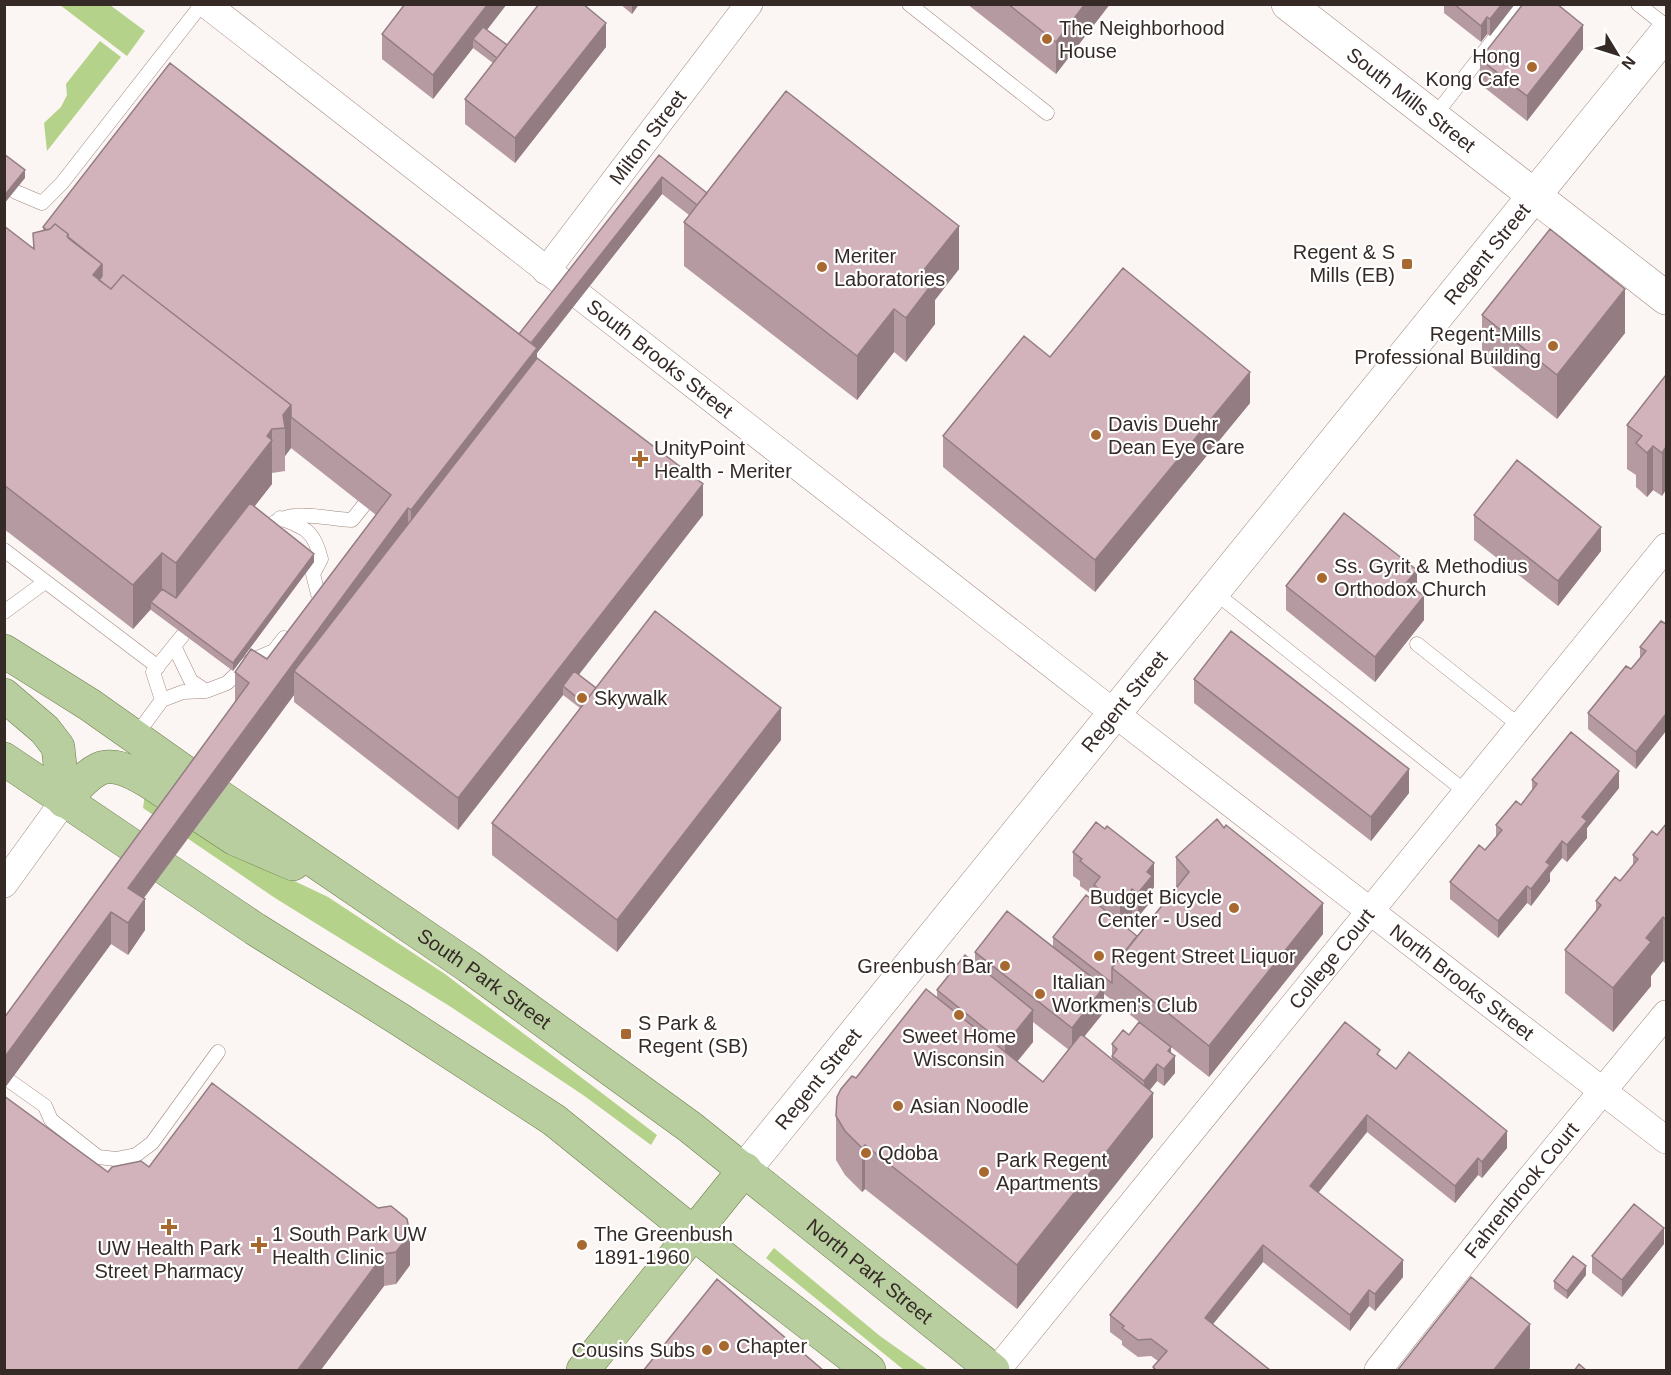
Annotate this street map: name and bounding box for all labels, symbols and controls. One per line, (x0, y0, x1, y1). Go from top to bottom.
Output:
place label: The Neighborhood House (1059, 17, 1225, 62)
north arrow (1587, 24, 1647, 84)
marker: The Neighborhood House (1040, 32, 1054, 46)
street label: South Mills Street (1342, 43, 1480, 157)
place label: Hong Kong Cafe (1425, 45, 1520, 90)
text: N (1618, 53, 1639, 73)
marker: Hong Kong Cafe (1525, 60, 1539, 74)
street label: Milton Street (605, 86, 691, 189)
street label: Regent Street (1439, 199, 1535, 309)
place label: Regent & S Mills (EB) (1293, 241, 1395, 286)
place label: Meriter Laboratories (834, 245, 945, 290)
marker: Regent & S Mills (EB) (1400, 257, 1414, 271)
marker: Meriter Laboratories (815, 260, 829, 274)
street label: South Brooks Street (583, 295, 738, 423)
place label: Regent-Mills Professional Building (1354, 323, 1541, 368)
marker: Regent-Mills Professional Building (1546, 339, 1560, 353)
place label: Davis Duehr Dean Eye Care (1108, 413, 1245, 458)
marker: Davis Duehr Dean Eye Care (1089, 428, 1103, 442)
place label: UnityPoint Health - Meriter (654, 437, 792, 482)
marker: UnityPoint Health - Meriter (631, 450, 649, 468)
place label: Ss. Gyrit & Methodius Orthodox Church (1334, 555, 1527, 600)
marker: Ss. Gyrit & Methodius Orthodox Church (1315, 571, 1329, 585)
street label: Regent Street (1077, 646, 1172, 756)
place label: Skywalk (594, 687, 668, 709)
marker: Skywalk (575, 691, 589, 705)
place label: Budget Bicycle Center - Used (1090, 886, 1222, 931)
marker: Budget Bicycle Center - Used (1227, 901, 1241, 915)
street label: College Court (1284, 904, 1379, 1013)
street label: North Brooks Street (1386, 920, 1539, 1045)
street label: South Park Street (414, 924, 555, 1034)
place label: Regent Street Liquor (1111, 945, 1296, 967)
marker: Regent Street Liquor (1092, 949, 1106, 963)
place label: Greenbush Bar (857, 955, 993, 977)
marker: Greenbush Bar (998, 959, 1012, 973)
place label: Italian Workmen's Club (1052, 971, 1198, 1016)
marker: Italian Workmen's Club (1033, 987, 1047, 1001)
marker: Sweet Home Wisconsin (952, 1008, 966, 1022)
place label: S Park & Regent (SB) (638, 1012, 748, 1057)
street label: Regent Street (771, 1024, 866, 1134)
place label: Sweet Home Wisconsin (902, 1025, 1016, 1070)
marker: S Park & Regent (SB) (619, 1027, 633, 1041)
place label: Asian Noodle (910, 1095, 1029, 1117)
marker: Asian Noodle (891, 1099, 905, 1113)
street label: Fahrenbrook Court (1460, 1118, 1583, 1262)
place label: Qdoba (878, 1142, 939, 1164)
marker: Qdoba (859, 1146, 873, 1160)
place label: Park Regent Apartments (996, 1149, 1108, 1194)
marker: Park Regent Apartments (977, 1165, 991, 1179)
street label: North Park Street (802, 1214, 937, 1328)
marker: UW Health Park Street Pharmacy (162, 1220, 176, 1234)
place label: 1 South Park UW Health Clinic (272, 1223, 427, 1268)
place label: The Greenbush 1891-1960 (594, 1223, 733, 1268)
marker: 1 South Park UW Health Clinic (250, 1236, 268, 1254)
place label: UW Health Park Street Pharmacy (95, 1237, 243, 1282)
marker: The Greenbush 1891-1960 (575, 1238, 589, 1252)
place label: Chapter (736, 1335, 807, 1357)
place label: Cousins Subs (572, 1339, 695, 1361)
marker: Chapter (717, 1339, 731, 1353)
marker: Cousins Subs (700, 1343, 714, 1357)

